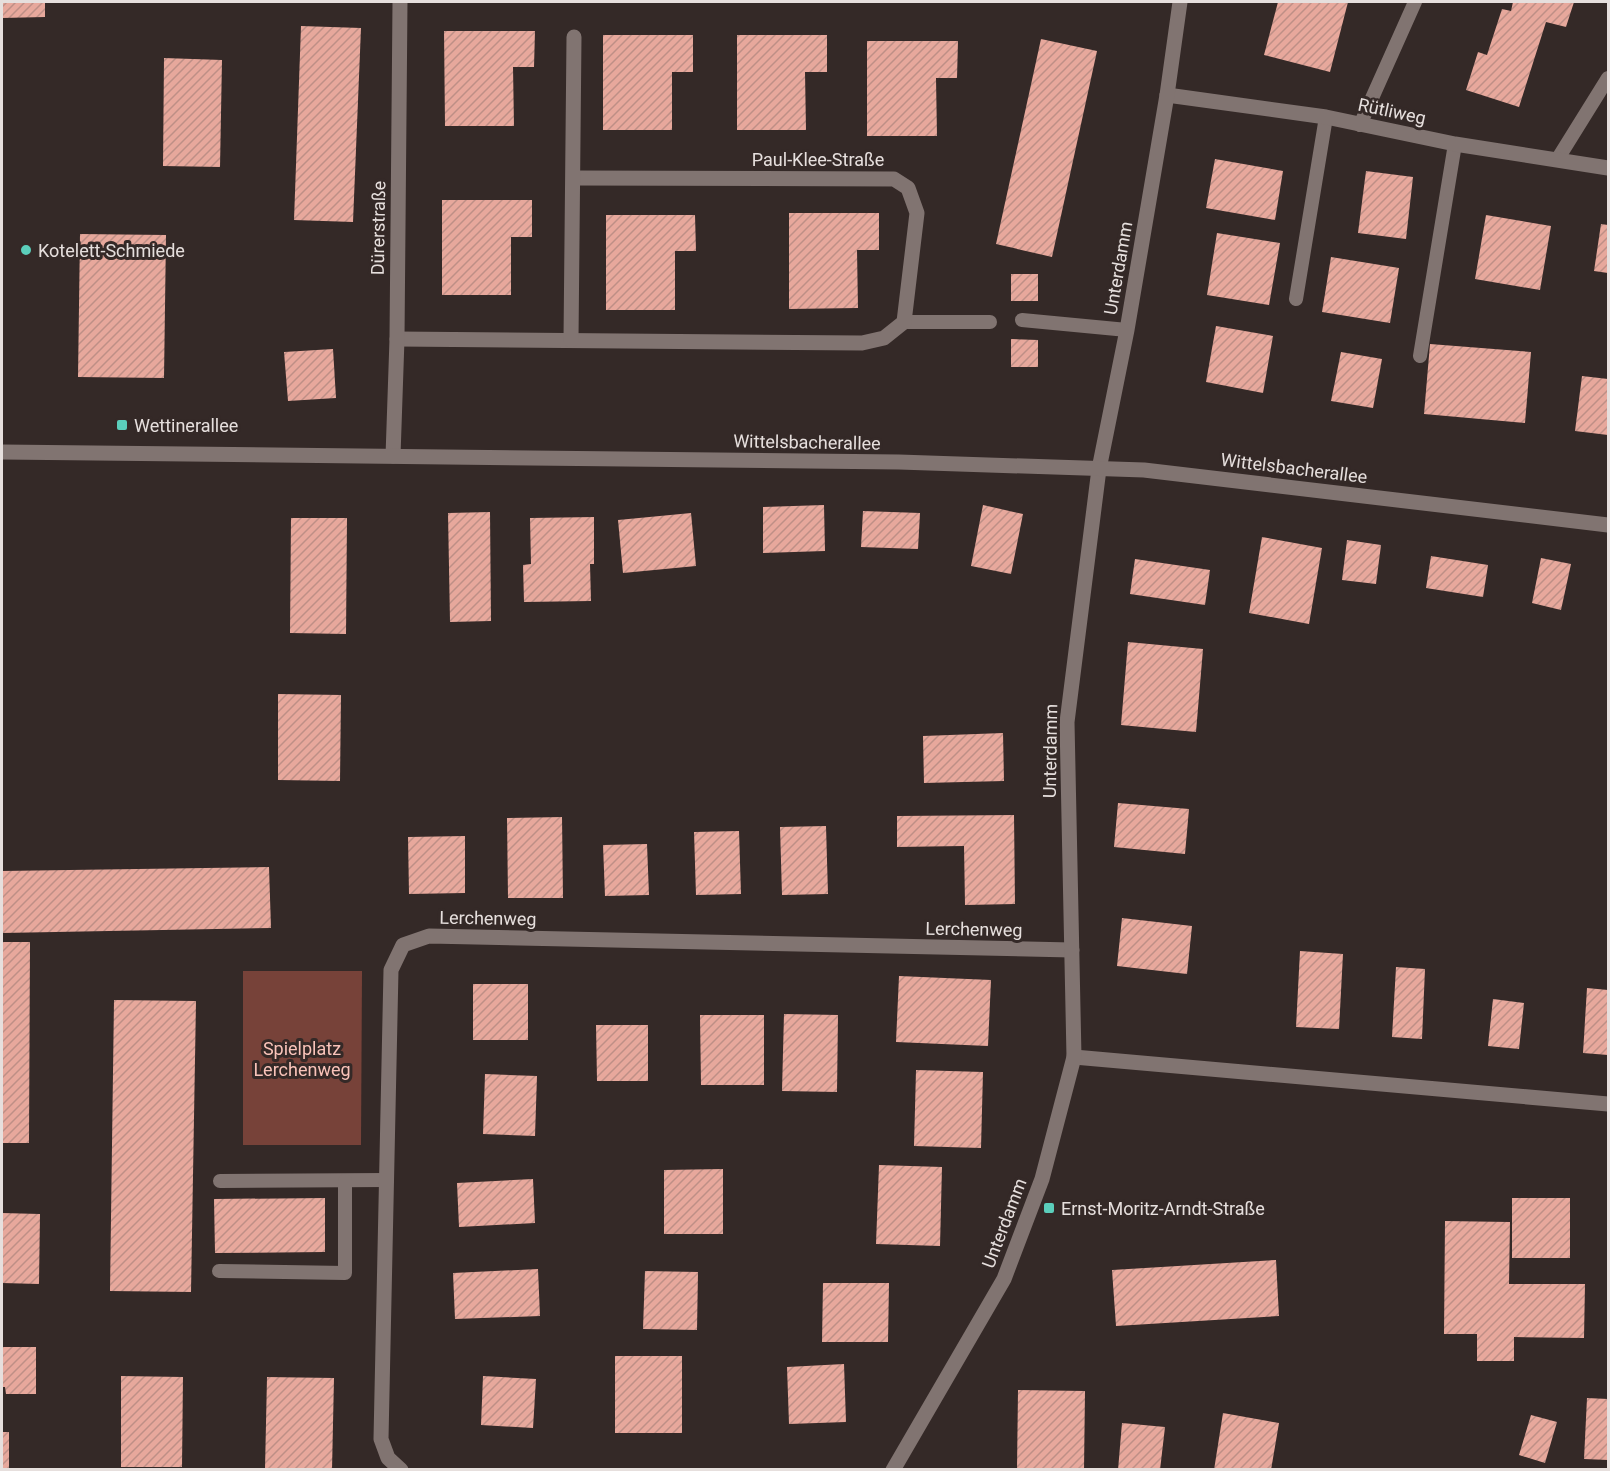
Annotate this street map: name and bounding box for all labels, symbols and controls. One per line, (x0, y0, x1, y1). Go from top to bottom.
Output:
street label: Rütliweg (1356, 94, 1428, 128)
street label: Paul-Klee-Straße (752, 149, 884, 170)
street label: Dürerstraße (367, 181, 389, 275)
street label: Unterdamm (1099, 220, 1137, 316)
place label: Kotelett-Schmiede (38, 240, 185, 261)
marker: Kotelett-Schmiede (19, 243, 33, 257)
place label: Wettinerallee (134, 415, 238, 436)
marker: Wettinerallee (115, 418, 129, 432)
street label: Wittelsbacherallee (733, 430, 881, 454)
street label: Wittelsbacherallee (1220, 449, 1368, 487)
street label: Unterdamm (1039, 704, 1061, 798)
street label: Lerchenweg (439, 907, 537, 929)
street label: Lerchenweg (925, 918, 1023, 940)
park label: Spielplatz Lerchenweg (253, 1038, 351, 1080)
street label: Unterdamm (977, 1175, 1031, 1271)
place label: Ernst-Moritz-Arndt-Straße (1061, 1198, 1265, 1219)
marker: Ernst-Moritz-Arndt-Straße (1042, 1201, 1056, 1215)

